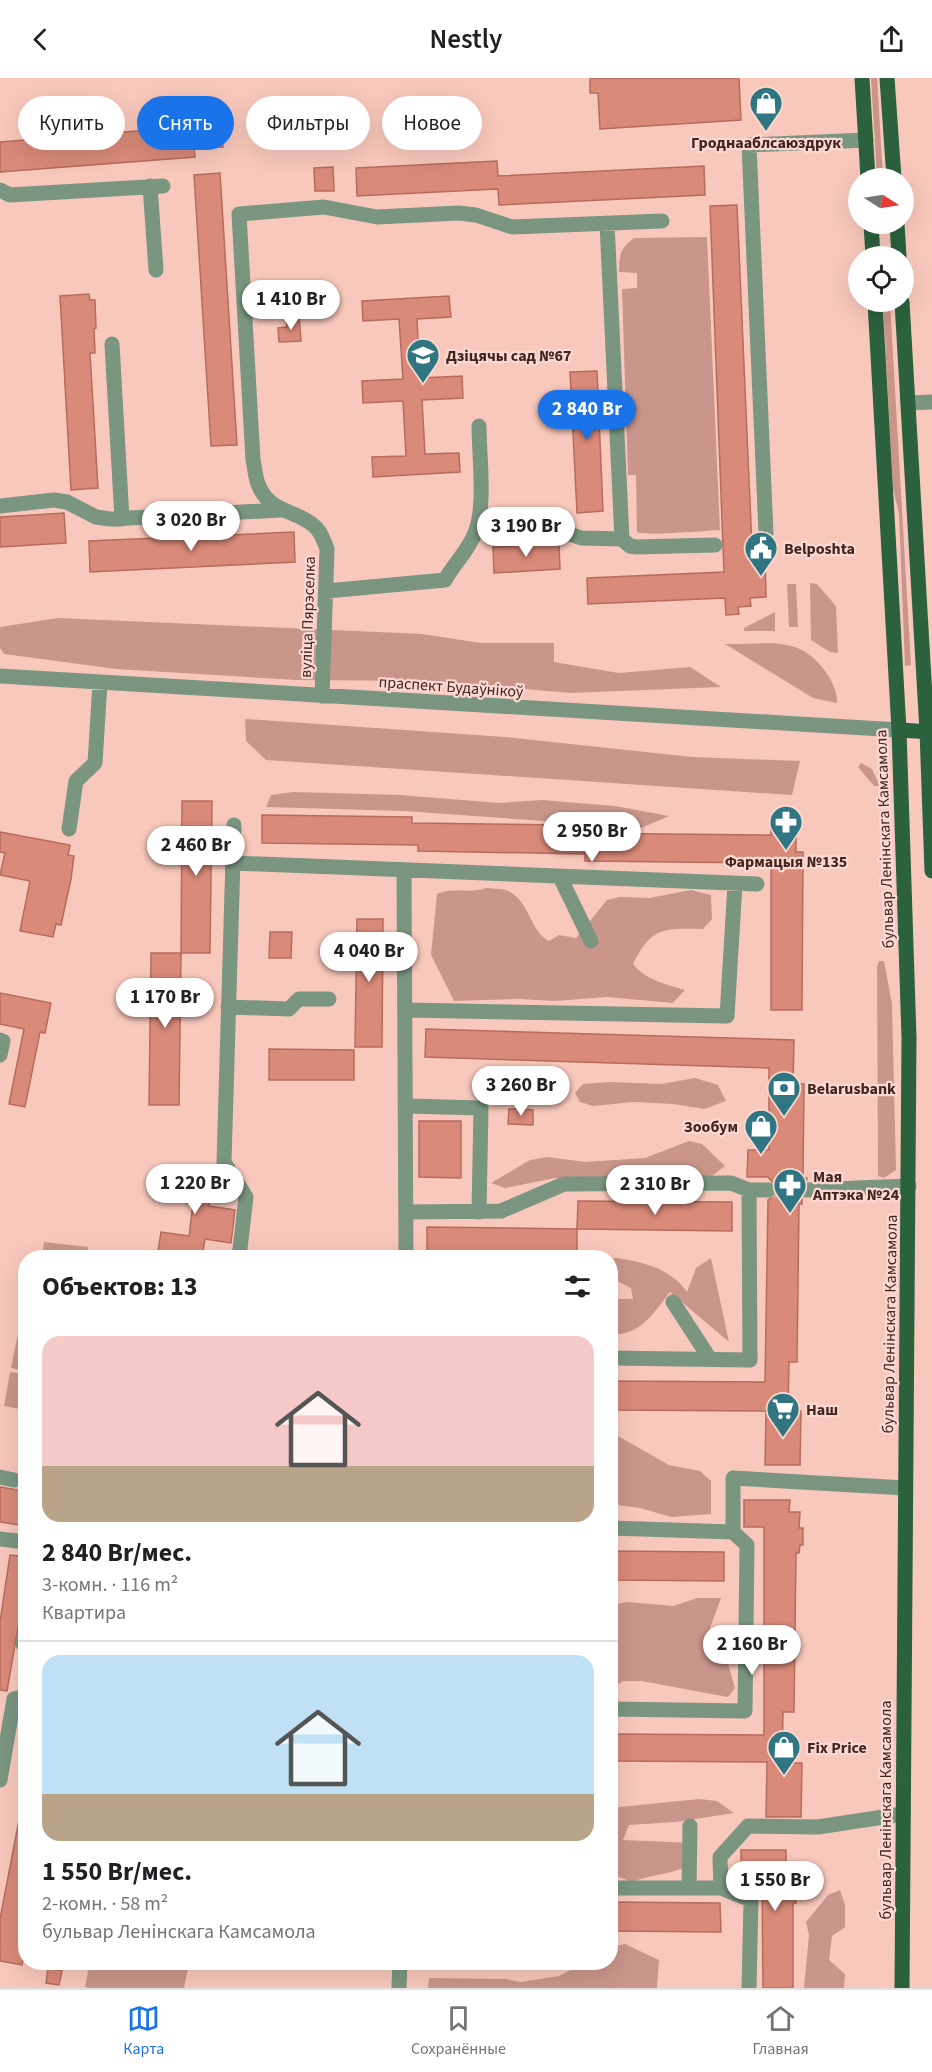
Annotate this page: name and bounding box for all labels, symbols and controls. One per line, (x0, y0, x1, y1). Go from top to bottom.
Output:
text: Nestly (430, 20, 502, 59)
icon: back (24, 23, 57, 56)
icon: share (875, 23, 908, 56)
shop icon: Гроднааблсаюздрук (748, 85, 784, 132)
chip: Купить (18, 96, 125, 150)
chip: Снять (137, 96, 234, 150)
chip: Фильтры (246, 96, 370, 150)
chip: Новое (382, 96, 482, 150)
place label: Гроднааблсаюздрук (691, 132, 841, 154)
north arrow (848, 168, 914, 234)
map controls (848, 168, 914, 312)
button: locate (848, 246, 914, 312)
pin: 1 410 Br (229, 280, 353, 331)
text: 1 410 Br (256, 285, 326, 313)
school or university icon: Дзіцячы сад №67 (405, 337, 441, 384)
place label: Дзіцячы сад №67 (446, 345, 572, 367)
pin: 2 840 Br (525, 390, 649, 441)
text: 2 840 Br (552, 395, 622, 423)
pin: 3 020 Br (129, 501, 253, 552)
text: 3 020 Br (156, 506, 226, 534)
pin: 3 190 Br (464, 507, 588, 558)
text: 3 190 Br (491, 512, 561, 540)
public building icon: Belposhta (743, 530, 779, 577)
place label: Belposhta (784, 538, 855, 560)
street label: вуліца Пярэселка (295, 556, 321, 678)
street label: праспект Будаўнікоў (378, 671, 525, 703)
street label: бульвар Ленінскага Камсамола (870, 729, 900, 949)
pharmacy icon: Фармацыя №135 (768, 804, 804, 851)
pin: 2 950 Br (530, 812, 654, 863)
text: 2 950 Br (557, 817, 627, 845)
pin: 2 460 Br (134, 826, 258, 877)
text: 2 460 Br (161, 831, 231, 859)
place label: Фармацыя №135 (725, 851, 847, 873)
pin: 4 040 Br (307, 932, 431, 983)
text: 4 040 Br (334, 937, 404, 965)
pin: 1 170 Br (103, 978, 227, 1029)
text: 1 170 Br (130, 983, 200, 1011)
pin: 3 260 Br (459, 1066, 583, 1117)
bank icon: Belarusbank (766, 1070, 802, 1117)
text: 3 260 Br (486, 1071, 556, 1099)
place label: Belarusbank (807, 1078, 896, 1100)
shop icon: Зообум (743, 1108, 779, 1155)
place label: Зообум (684, 1116, 738, 1138)
pin: 1 220 Br (133, 1164, 257, 1215)
pin: 2 310 Br (593, 1165, 717, 1216)
place label: Мая Аптэка №24 (812, 1166, 900, 1206)
pharmacy icon: Мая Аптэка №24 (772, 1167, 808, 1214)
text: 1 220 Br (160, 1169, 230, 1197)
text: 2 310 Br (620, 1170, 690, 1198)
street label: бульвар Ленінскага Камсамола (877, 1214, 903, 1434)
text: Объектов: 13 (42, 1268, 198, 1305)
icon: filters (561, 1270, 594, 1303)
icon: home (264, 1375, 372, 1483)
supermarket icon: Наш (765, 1391, 801, 1438)
place label: Наш (806, 1399, 838, 1421)
text: 2 840 Br/мес. (42, 1534, 192, 1571)
text: 3-комн. · 116 m² (42, 1571, 178, 1599)
text: Квартира (42, 1599, 126, 1627)
pin: 2 160 Br (690, 1625, 814, 1676)
text: 2 160 Br (717, 1630, 787, 1658)
icon: home (264, 1694, 372, 1802)
street label: бульвар Ленінскага Камсамола (875, 1701, 897, 1919)
shop icon: Fix Price (766, 1729, 802, 1776)
place label: Fix Price (807, 1737, 867, 1759)
text: 1 550 Br/мес. (42, 1853, 192, 1890)
pin: 1 550 Br (713, 1861, 837, 1912)
text: 1 550 Br (740, 1866, 810, 1894)
text: 2-комн. · 58 m² (42, 1890, 168, 1918)
text: бульвар Ленінскага Камсамола (42, 1918, 316, 1946)
tab: Карта (123, 2002, 164, 2060)
tab: Сохранённые (411, 2002, 506, 2060)
tab: Главная (753, 2002, 809, 2060)

